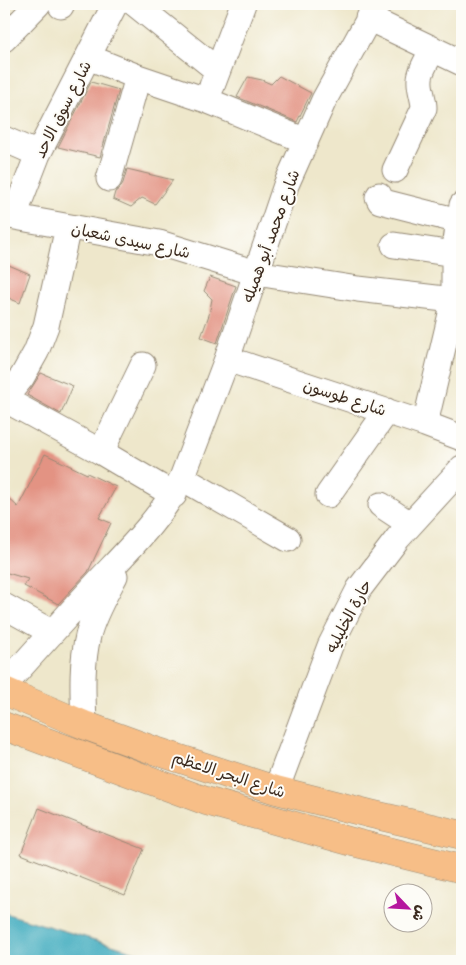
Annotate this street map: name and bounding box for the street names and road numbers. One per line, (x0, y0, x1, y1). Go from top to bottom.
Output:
street label: شارع سوق الاحد (29, 57, 99, 163)
street label: شارع محمد أبو هميله (237, 167, 307, 307)
street label: شارع سيدى شعبان (69, 218, 192, 266)
street label: شارع طوسون (300, 374, 389, 424)
street label: حارة الخليليه (320, 576, 379, 658)
street label: شارع البحر الاعظم (169, 746, 288, 805)

